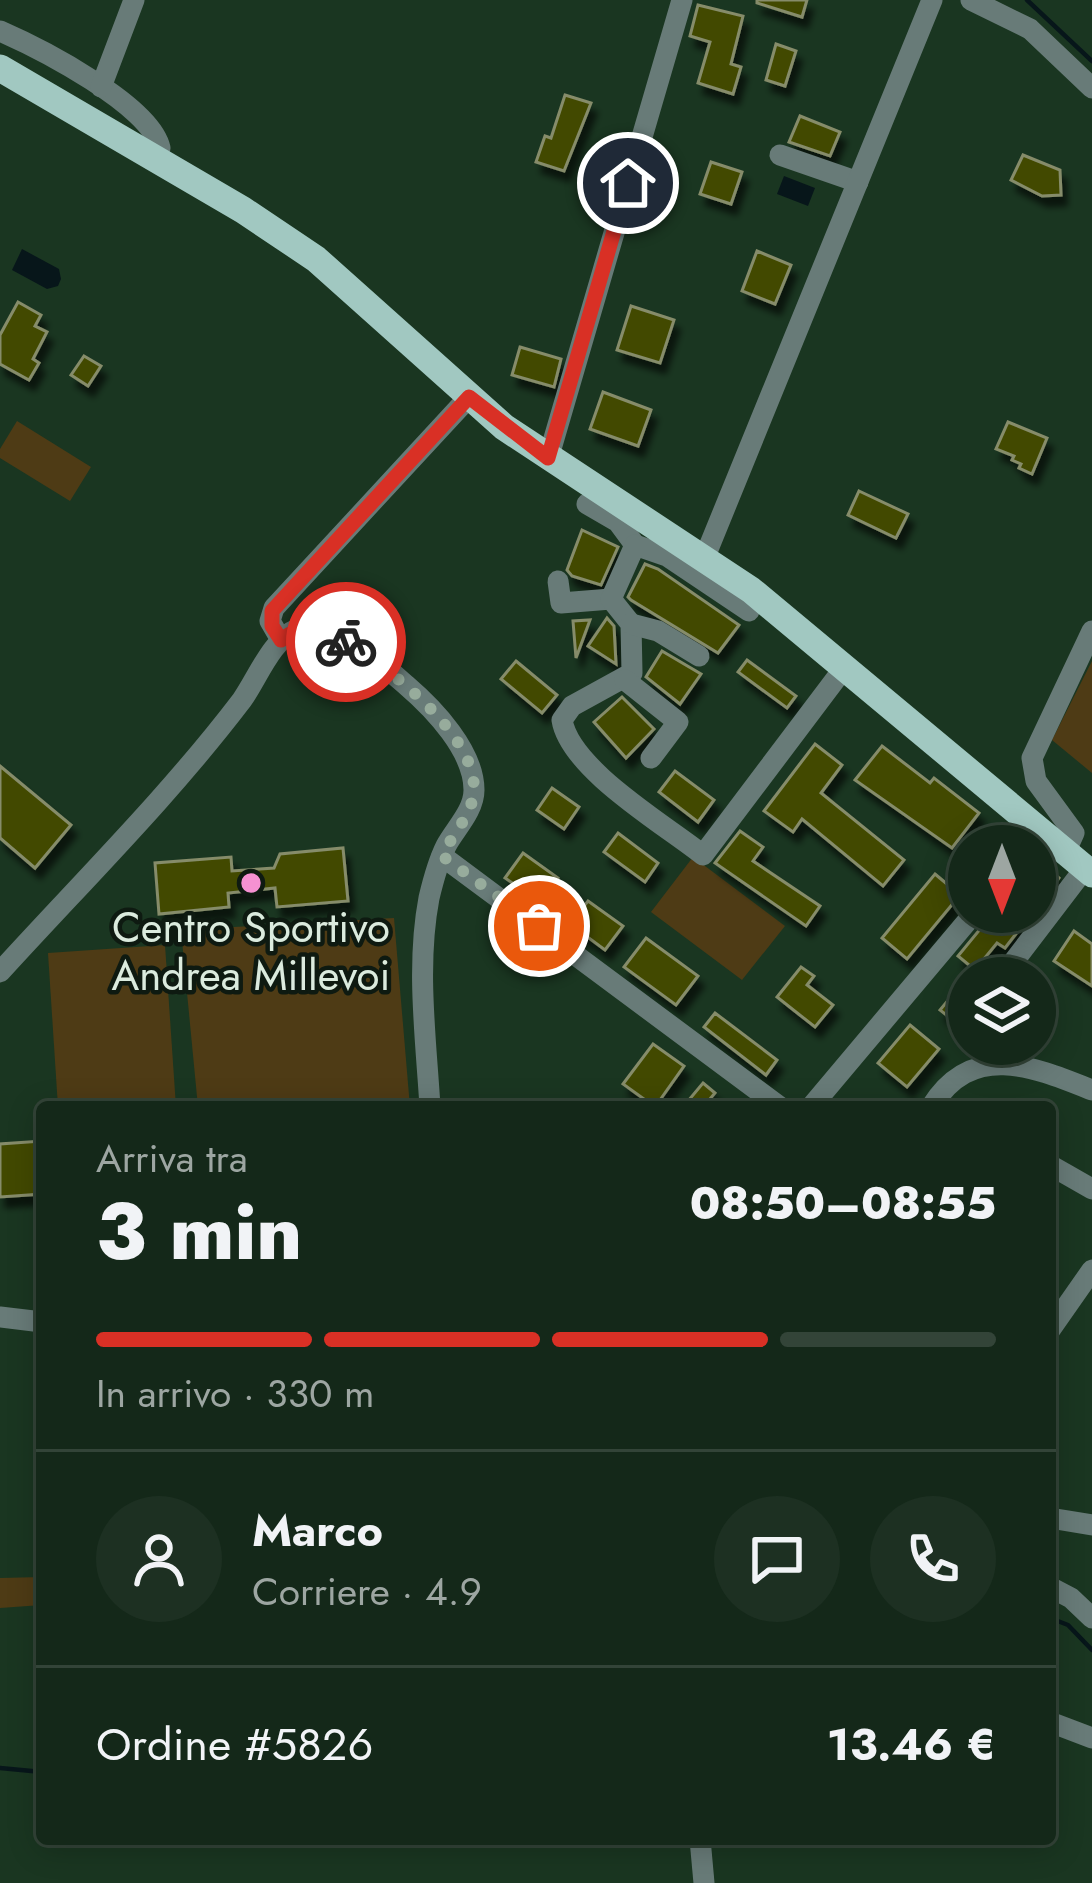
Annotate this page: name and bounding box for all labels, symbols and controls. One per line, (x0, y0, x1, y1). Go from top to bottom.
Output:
pin (577, 132, 679, 234)
icon: home (595, 150, 661, 216)
courier (286, 582, 406, 702)
icon: bike (313, 609, 379, 675)
north arrow (948, 825, 1056, 933)
map controls (948, 825, 1056, 1065)
marker: Centro Sportivo Andrea Millevoi (238, 870, 264, 896)
pin (488, 875, 590, 977)
icon: bag (506, 893, 572, 959)
place label: Centro Sportivo Andrea Millevoi (112, 897, 390, 1006)
button: layers (948, 957, 1056, 1065)
text: Arriva tra (96, 1130, 248, 1187)
text: 08:50–08:55 (690, 1171, 996, 1236)
text: 3 min (96, 1176, 302, 1288)
text: In arrivo · 330 m (96, 1365, 374, 1422)
button: person (96, 1496, 222, 1622)
button: chat (714, 1496, 840, 1622)
button: phone (870, 1496, 996, 1622)
text: Marco (252, 1498, 383, 1563)
text: Corriere · 4.9 (252, 1563, 482, 1620)
text: Ordine #5826 (96, 1712, 373, 1777)
text: 13.46 € (827, 1712, 996, 1777)

